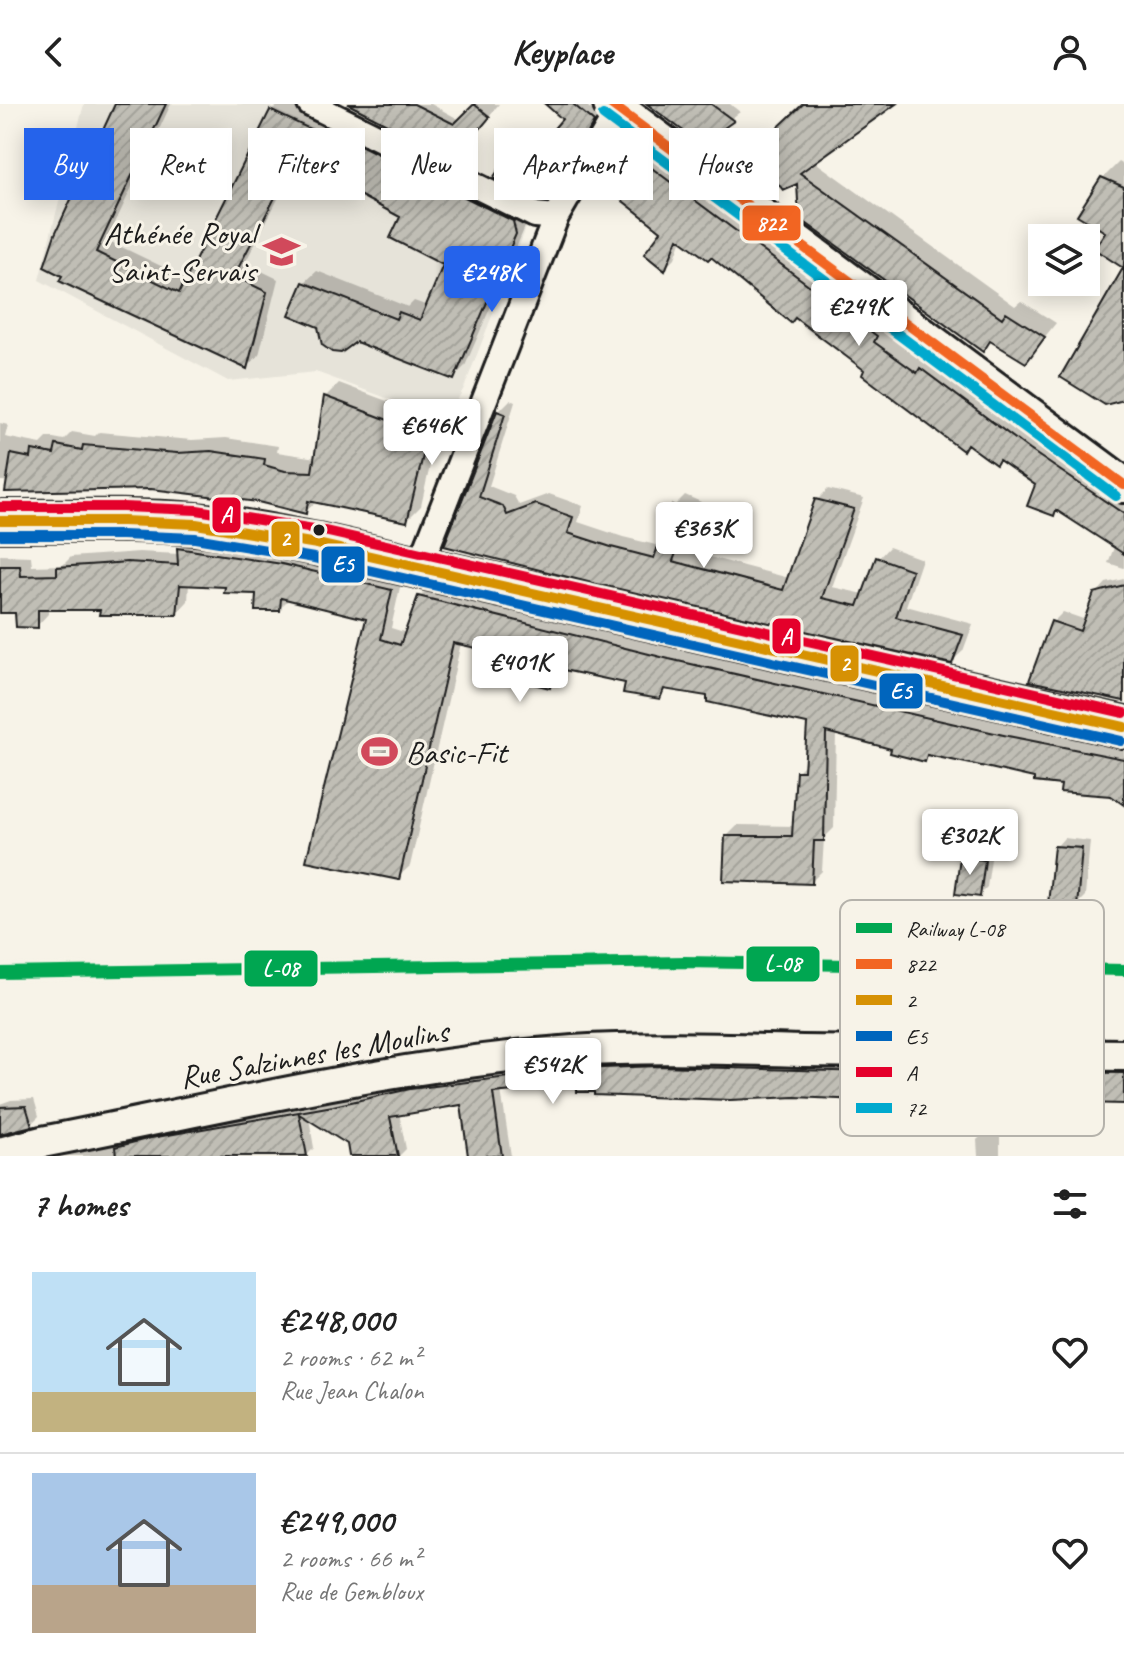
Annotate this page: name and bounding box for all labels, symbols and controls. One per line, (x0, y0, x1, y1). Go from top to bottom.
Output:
text: Keyplace (511, 29, 613, 75)
icon: back (32, 30, 76, 74)
icon: person (1048, 30, 1092, 74)
chip: Buy (24, 128, 114, 200)
chip: Rent (130, 128, 232, 200)
chip: Filters (248, 128, 365, 200)
chip: New (381, 128, 478, 200)
chip: Apartment (494, 128, 653, 200)
chip: House (669, 128, 779, 200)
line badge: 822 (741, 204, 802, 242)
text: 822 (756, 210, 788, 238)
place label: Athénée Royal Saint-Servais (104, 213, 262, 291)
map controls (1028, 224, 1100, 296)
button: layers (1028, 224, 1100, 296)
school or university icon: Athénée Royal Saint-Servais (263, 232, 301, 270)
pin: €248K (436, 246, 548, 314)
text: €248K (462, 255, 522, 288)
pin: €249K (803, 280, 915, 348)
text: €249K (829, 289, 889, 322)
pin: €646K (376, 399, 488, 467)
text: €646K (401, 408, 463, 441)
line badge: A (211, 496, 242, 534)
text: A (220, 501, 233, 529)
pin: €363K (648, 502, 760, 570)
text: €363K (674, 511, 734, 544)
line badge: 2 (270, 520, 301, 558)
unlabelled marker (311, 522, 327, 538)
text: 2 (280, 525, 292, 553)
line badge: E5 (320, 545, 366, 584)
text: E5 (332, 551, 356, 579)
line badge: A (771, 617, 802, 655)
text: A (780, 623, 793, 651)
pin: €401K (464, 636, 576, 704)
line badge: 2 (829, 644, 860, 683)
text: €401K (490, 645, 550, 678)
text: 2 (840, 650, 852, 678)
line badge: E5 (878, 672, 924, 710)
text: E5 (890, 678, 914, 706)
place label: Basic-Fit (406, 732, 510, 773)
sports icon: Basic-Fit (361, 733, 399, 771)
pin: €302K (914, 809, 1026, 877)
text: €302K (940, 818, 1000, 851)
legend (840, 900, 1104, 1136)
text: Railway L-08 (906, 915, 1007, 943)
line badge: L-08 (745, 945, 821, 983)
line badge: L-08 (243, 949, 319, 988)
text: L-08 (765, 950, 804, 978)
text: 822 (906, 951, 938, 979)
text: L-08 (263, 955, 302, 983)
text: 2 (906, 987, 918, 1015)
street label: Rue Salzinnes les Moulins (177, 1010, 454, 1098)
text: E5 (906, 1023, 929, 1051)
pin: €542K (497, 1038, 609, 1106)
text: €542K (523, 1047, 583, 1080)
text: A (906, 1059, 918, 1087)
text: 72 (906, 1095, 928, 1123)
icon: filters (1048, 1182, 1092, 1226)
text: 7 homes (32, 1183, 128, 1226)
text: €248,000 (280, 1298, 394, 1341)
icon: home (96, 1304, 192, 1400)
icon: heart (1048, 1330, 1092, 1374)
text: 2 rooms · 62 m² (280, 1341, 421, 1374)
text: Rue Jean Chalon (280, 1374, 423, 1407)
text: €249,000 (280, 1499, 393, 1542)
icon: home (96, 1505, 192, 1601)
icon: heart (1048, 1531, 1092, 1575)
text: 2 rooms · 66 m² (280, 1542, 421, 1575)
text: Rue de Gembloux (280, 1575, 423, 1608)

